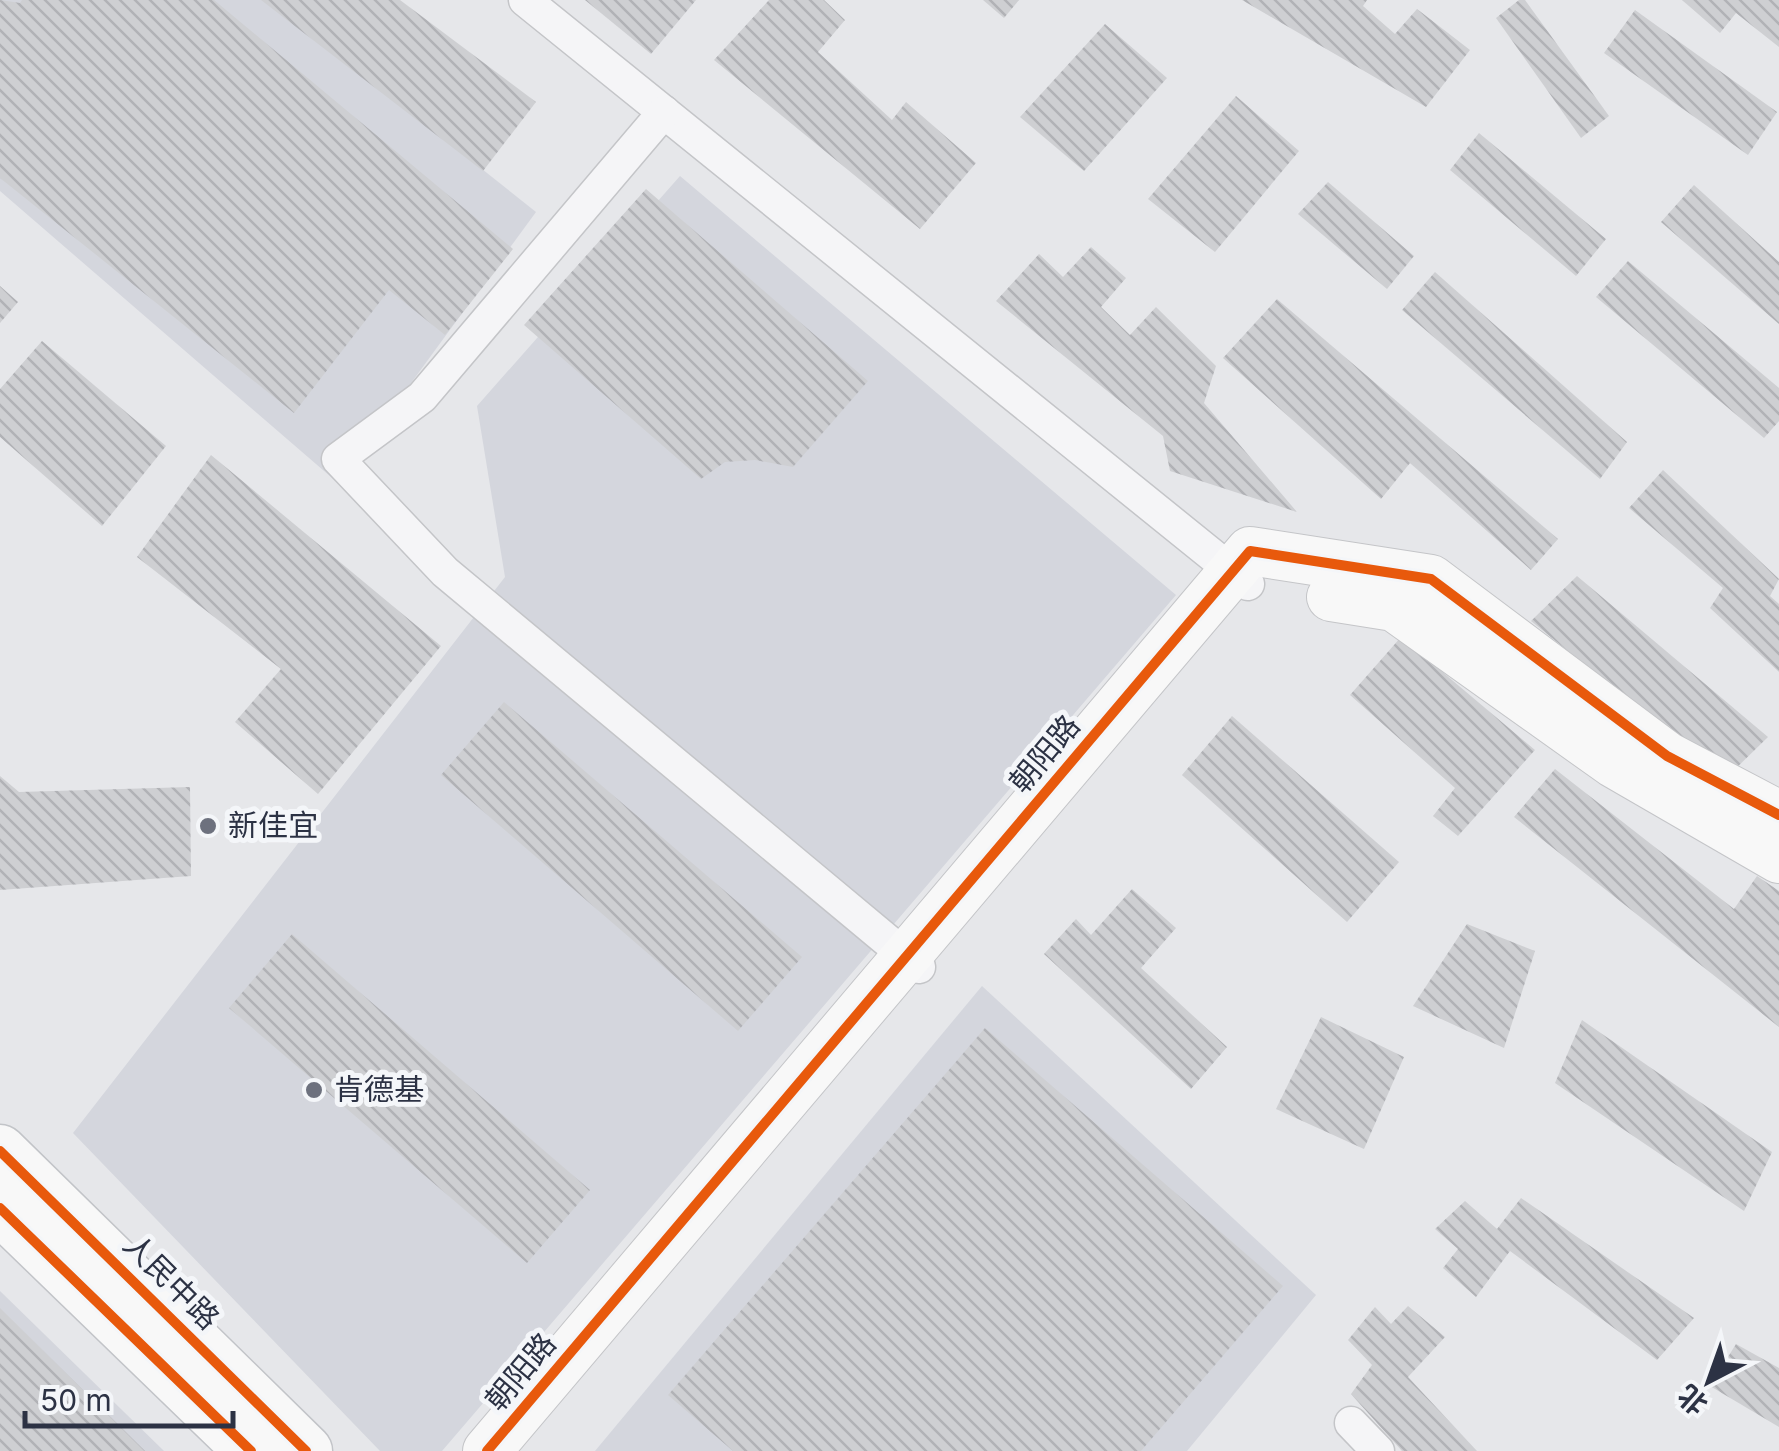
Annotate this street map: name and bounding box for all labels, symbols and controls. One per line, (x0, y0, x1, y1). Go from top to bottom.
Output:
street label: 朝阳路 (1002, 707, 1087, 799)
place label: 新佳宜 (228, 807, 318, 843)
marker: 新佳宜 (197, 815, 219, 837)
place label: 肯德基 (334, 1071, 424, 1107)
marker: 肯德基 (303, 1079, 325, 1101)
street label: 人民中路 (117, 1226, 227, 1336)
street label: 朝阳路 (478, 1325, 563, 1417)
north arrow (1659, 1331, 1759, 1431)
scale bar (25, 1366, 232, 1428)
text: 北 (1671, 1378, 1714, 1422)
text: 50 m (40, 1382, 112, 1418)

